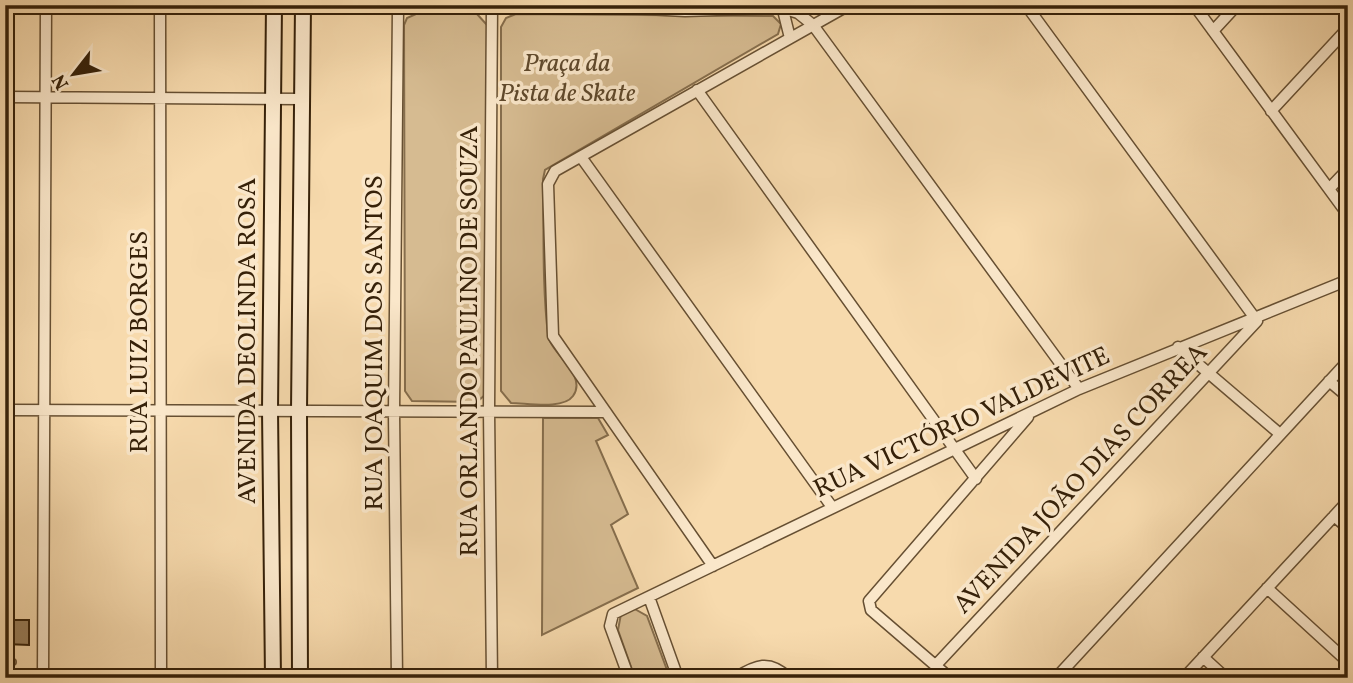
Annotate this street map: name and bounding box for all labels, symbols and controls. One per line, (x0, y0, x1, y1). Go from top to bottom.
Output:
north arrow (38, 38, 108, 108)
park label: Praça da Pista de Skate (499, 46, 636, 112)
text: N (46, 69, 76, 94)
street label: RUA ORLANDO PAULINO DE SOUZA (452, 125, 488, 557)
street label: RUA JOAQUIM DOS SANTOS (357, 175, 393, 511)
street label: AVENIDA DEOLINDA ROSA (230, 178, 266, 504)
street label: RUA LUIZ BORGES (122, 231, 158, 453)
street label: AVENIDA JOÃO DIAS CORREA (946, 336, 1216, 622)
street label: RUA VICTÓRIO VALDEVITE (808, 338, 1116, 508)

